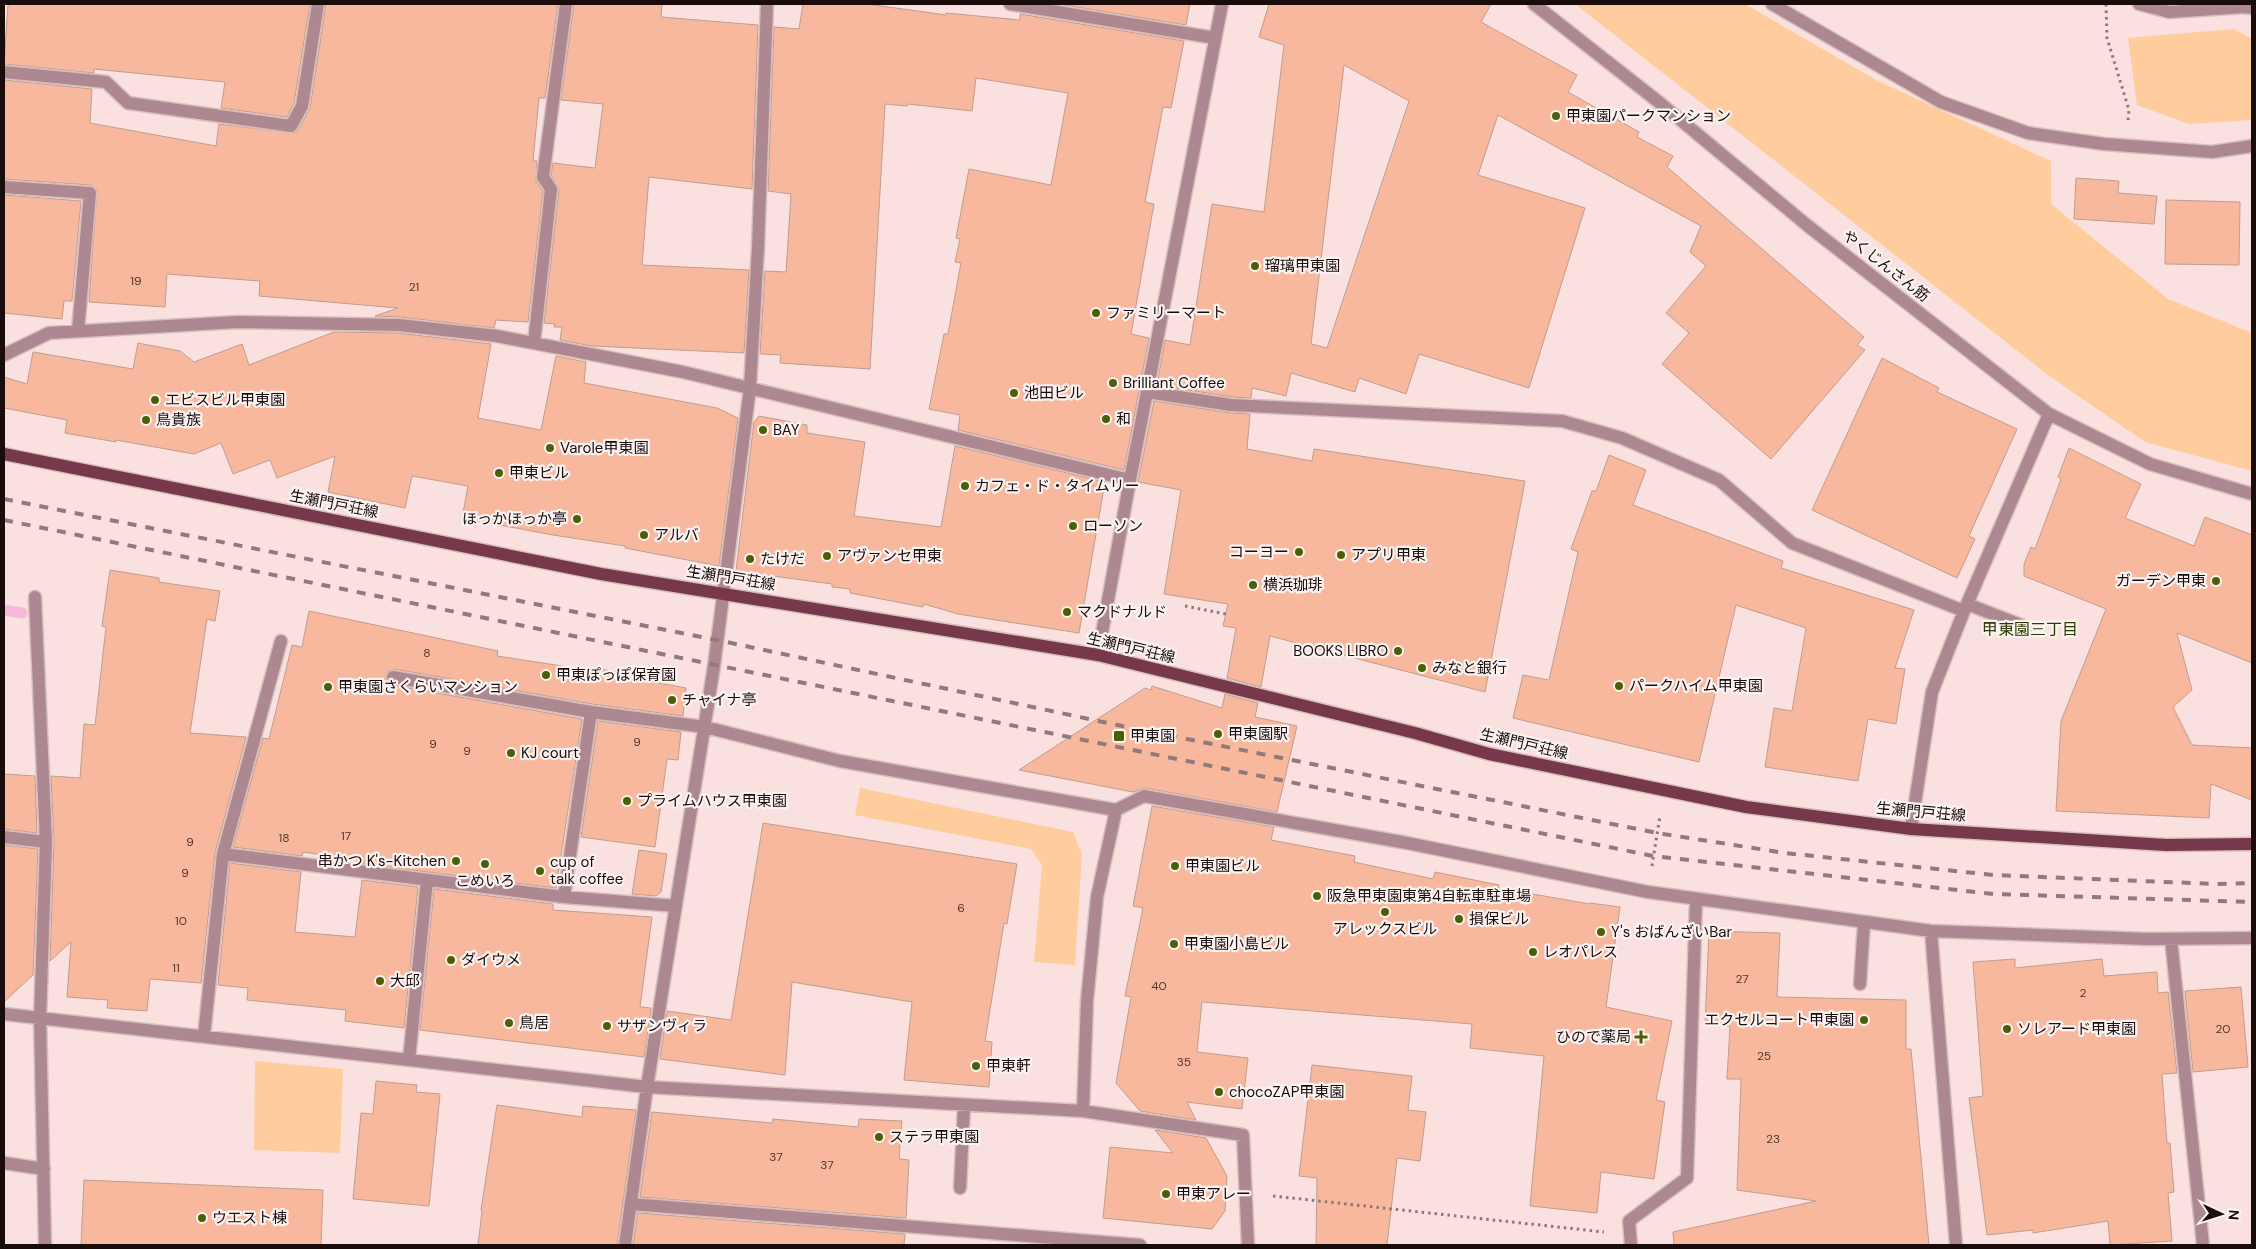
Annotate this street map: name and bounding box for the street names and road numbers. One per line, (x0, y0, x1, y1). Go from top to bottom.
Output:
street label: やくじんさん筋 (1838, 226, 1934, 306)
street label: 生瀬門戸荘線 (288, 486, 380, 522)
street label: 生瀬門戸荘線 (685, 561, 777, 595)
street label: 生瀬門戸荘線 (1085, 628, 1177, 668)
street label: 生瀬門戸荘線 (1478, 724, 1570, 764)
street label: 生瀬門戸荘線 (1875, 798, 1967, 826)

